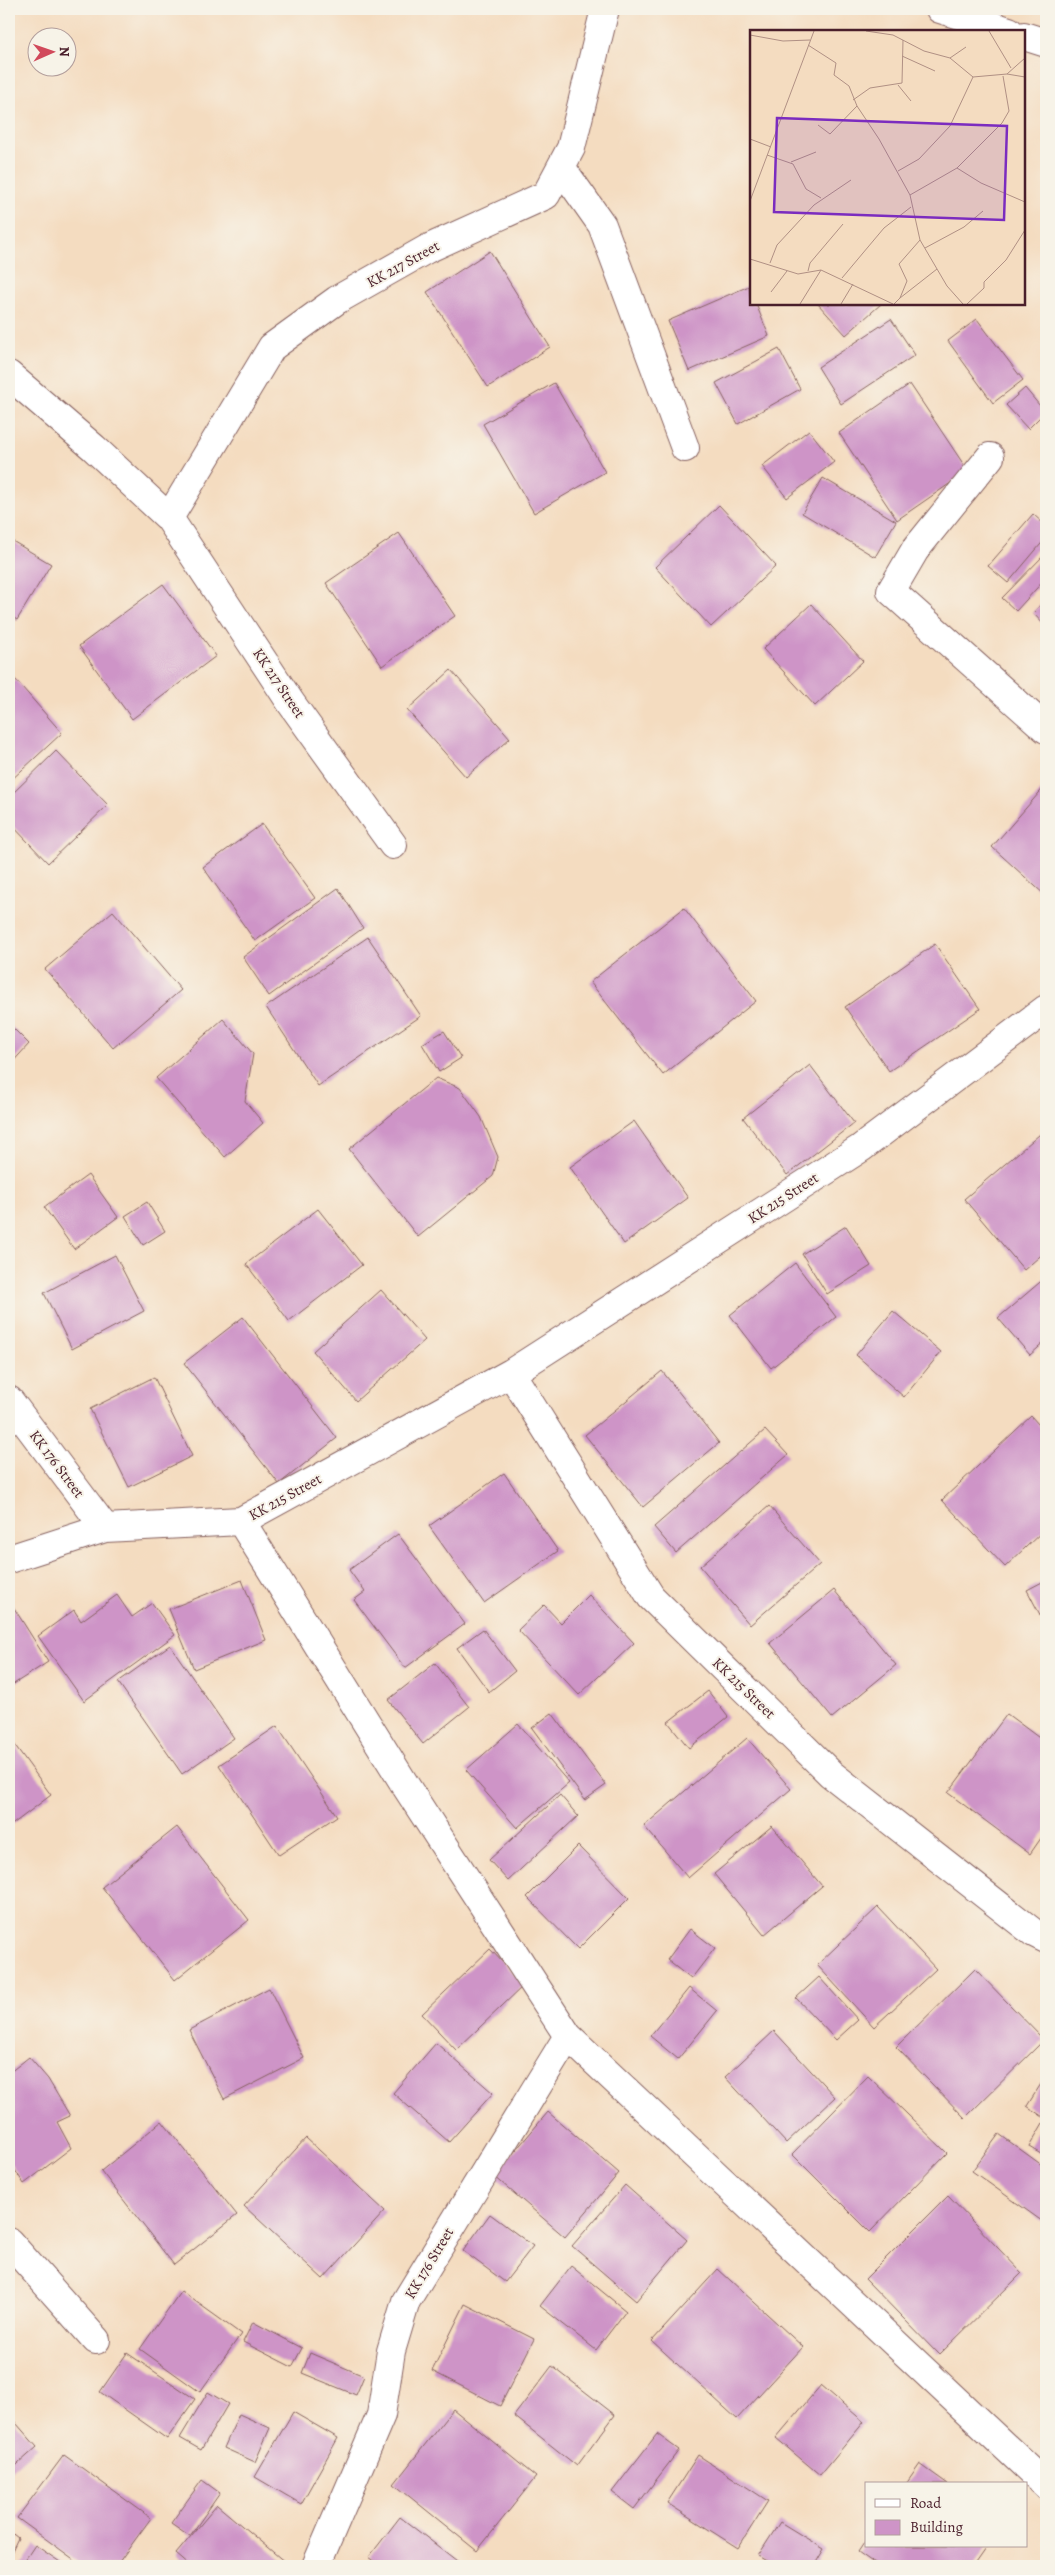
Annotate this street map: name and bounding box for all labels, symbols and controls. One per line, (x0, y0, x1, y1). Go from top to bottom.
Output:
north arrow (28, 28, 78, 78)
inset map (750, 30, 1025, 305)
text: N (55, 46, 74, 57)
street label: KK 217 Street (363, 236, 443, 292)
street label: KK 217 Street (248, 644, 310, 722)
street label: KK 215 Street (744, 1168, 822, 1228)
street label: KK 176 Street (25, 1426, 89, 1502)
street label: KK 215 Street (245, 1469, 325, 1525)
street label: KK 215 Street (708, 1653, 780, 1723)
street label: KK 176 Street (400, 2224, 458, 2302)
legend (865, 2482, 1028, 2548)
text: Road (910, 2493, 942, 2513)
text: Building (910, 2517, 963, 2537)

